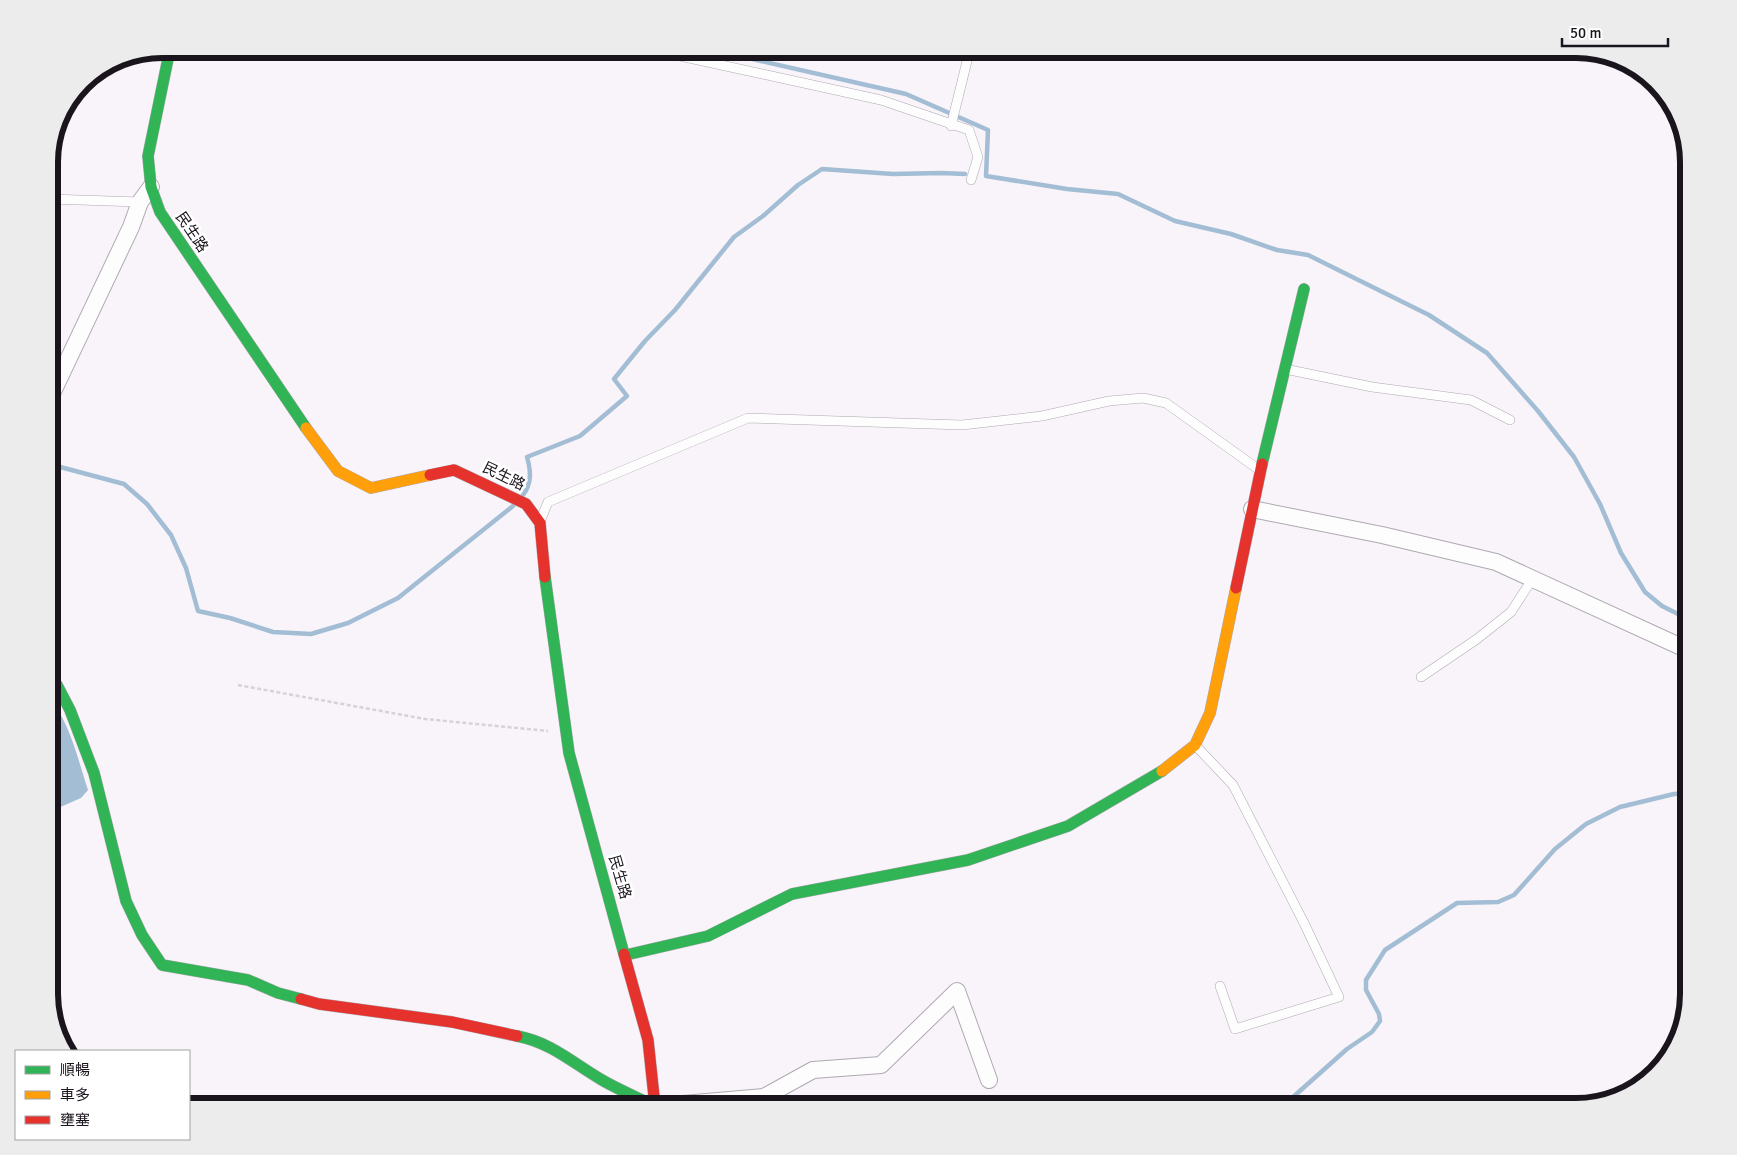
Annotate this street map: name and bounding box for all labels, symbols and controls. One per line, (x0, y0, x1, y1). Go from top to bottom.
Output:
scale bar (1562, 15, 1668, 47)
text: 50 m (1570, 24, 1601, 42)
street label: 民生路 (172, 208, 212, 256)
street label: 民生路 (480, 458, 528, 494)
street label: 民生路 (605, 853, 635, 901)
legend (15, 1050, 190, 1140)
text: 順暢 (60, 1061, 90, 1079)
text: 車多 (60, 1086, 90, 1104)
text: 壅塞 (60, 1111, 90, 1129)

